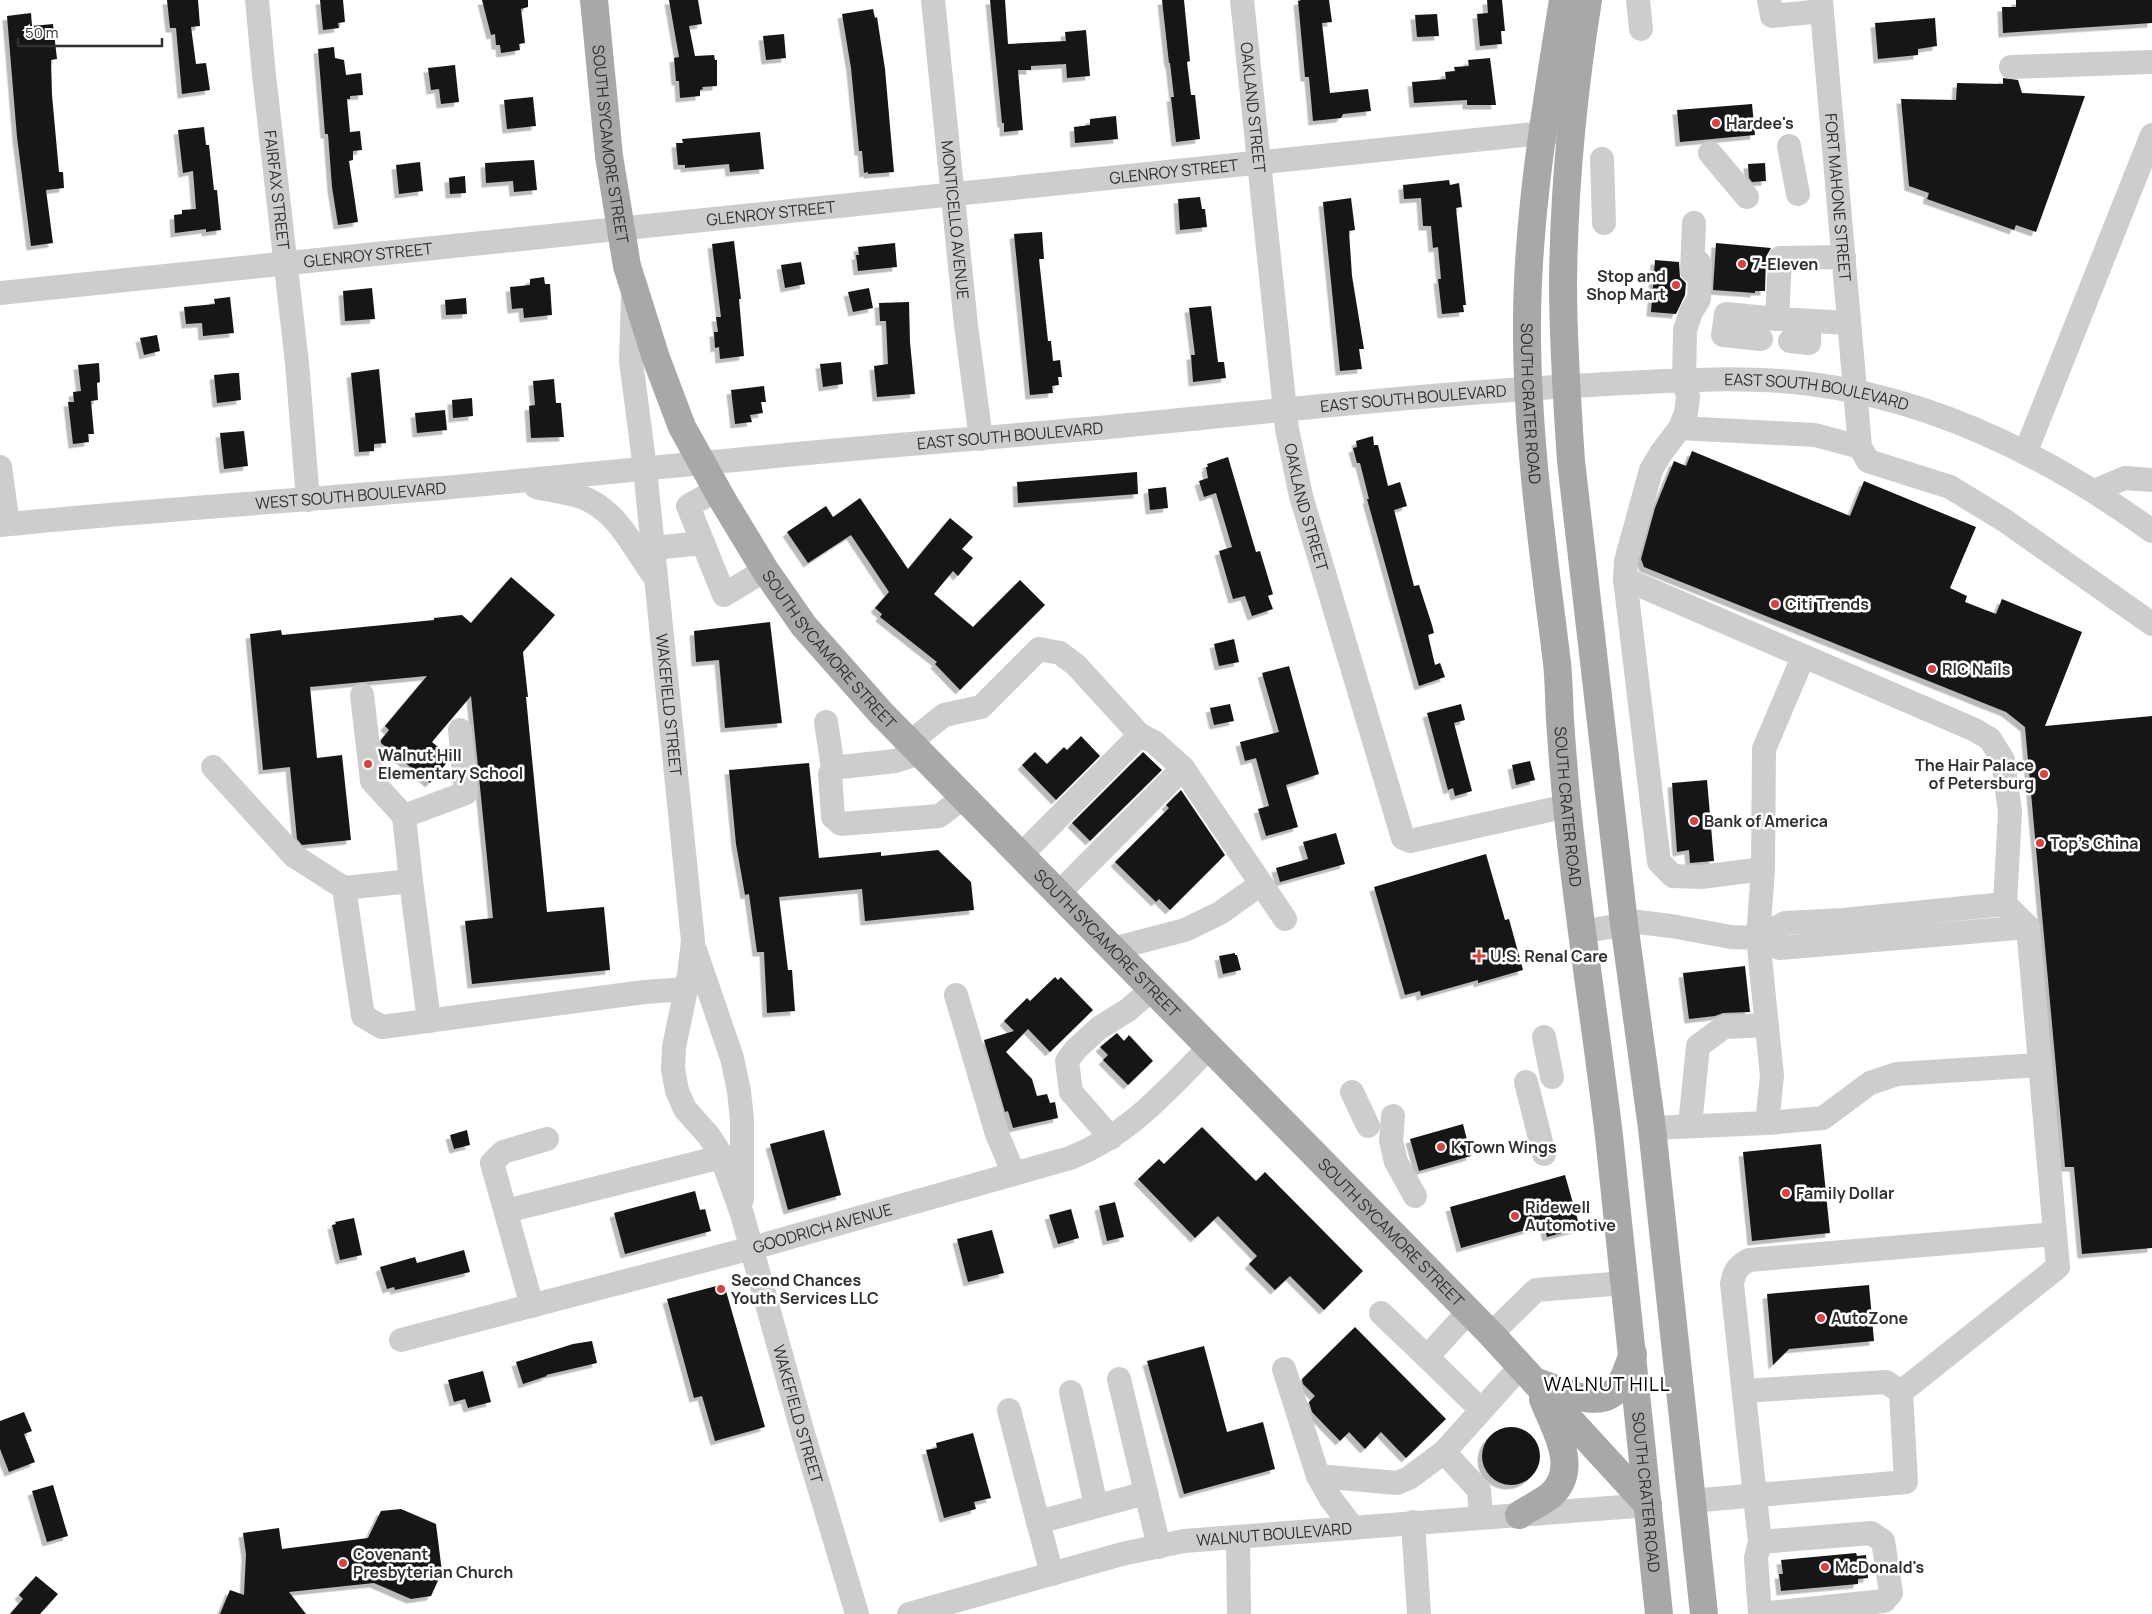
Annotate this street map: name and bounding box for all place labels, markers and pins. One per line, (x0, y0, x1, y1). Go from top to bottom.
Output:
place label: Hardee's (1726, 112, 1794, 134)
marker: Hardee's (1710, 117, 1722, 129)
place label: 7-Eleven (1752, 253, 1818, 275)
marker: 7-Eleven (1736, 258, 1748, 270)
place label: Stop and Shop Mart (1586, 265, 1666, 305)
marker: Stop and Shop Mart (1670, 279, 1682, 291)
place label: Citi Trends (1785, 593, 1869, 615)
marker: Citi Trends (1769, 598, 1781, 610)
place label: RIC Nails (1942, 658, 2011, 680)
marker: RIC Nails (1926, 663, 1938, 675)
place label: Walnut Hill Elementary School (378, 744, 523, 784)
place label: The Hair Palace of Petersburg (1915, 754, 2034, 794)
marker: Walnut Hill Elementary School (362, 758, 374, 770)
marker: The Hair Palace of Petersburg (2038, 768, 2050, 780)
place label: Bank of America (1704, 810, 1828, 832)
marker: Bank of America (1688, 815, 1700, 827)
place label: Top’s China (2050, 832, 2139, 854)
marker: Top’s China (2034, 837, 2046, 849)
place label: U.S. Renal Care (1490, 945, 1608, 967)
marker: U.S. Renal Care (1472, 949, 1486, 963)
place label: K Town Wings (1451, 1136, 1557, 1158)
marker: K Town Wings (1435, 1141, 1447, 1153)
place label: Family Dollar (1796, 1182, 1894, 1204)
marker: Family Dollar (1780, 1187, 1792, 1199)
place label: Ridewell Automotive (1525, 1196, 1616, 1236)
marker: Ridewell Automotive (1509, 1210, 1521, 1222)
place label: Second Chances Youth Services LLC (731, 1269, 879, 1309)
marker: Second Chances Youth Services LLC (715, 1283, 727, 1295)
place label: AutoZone (1831, 1307, 1908, 1329)
marker: AutoZone (1815, 1312, 1827, 1324)
place label: Covenant Presbyterian Church (353, 1543, 513, 1583)
place label: McDonald's (1835, 1556, 1924, 1578)
marker: Covenant Presbyterian Church (337, 1557, 349, 1569)
marker: McDonald's (1819, 1561, 1831, 1573)

